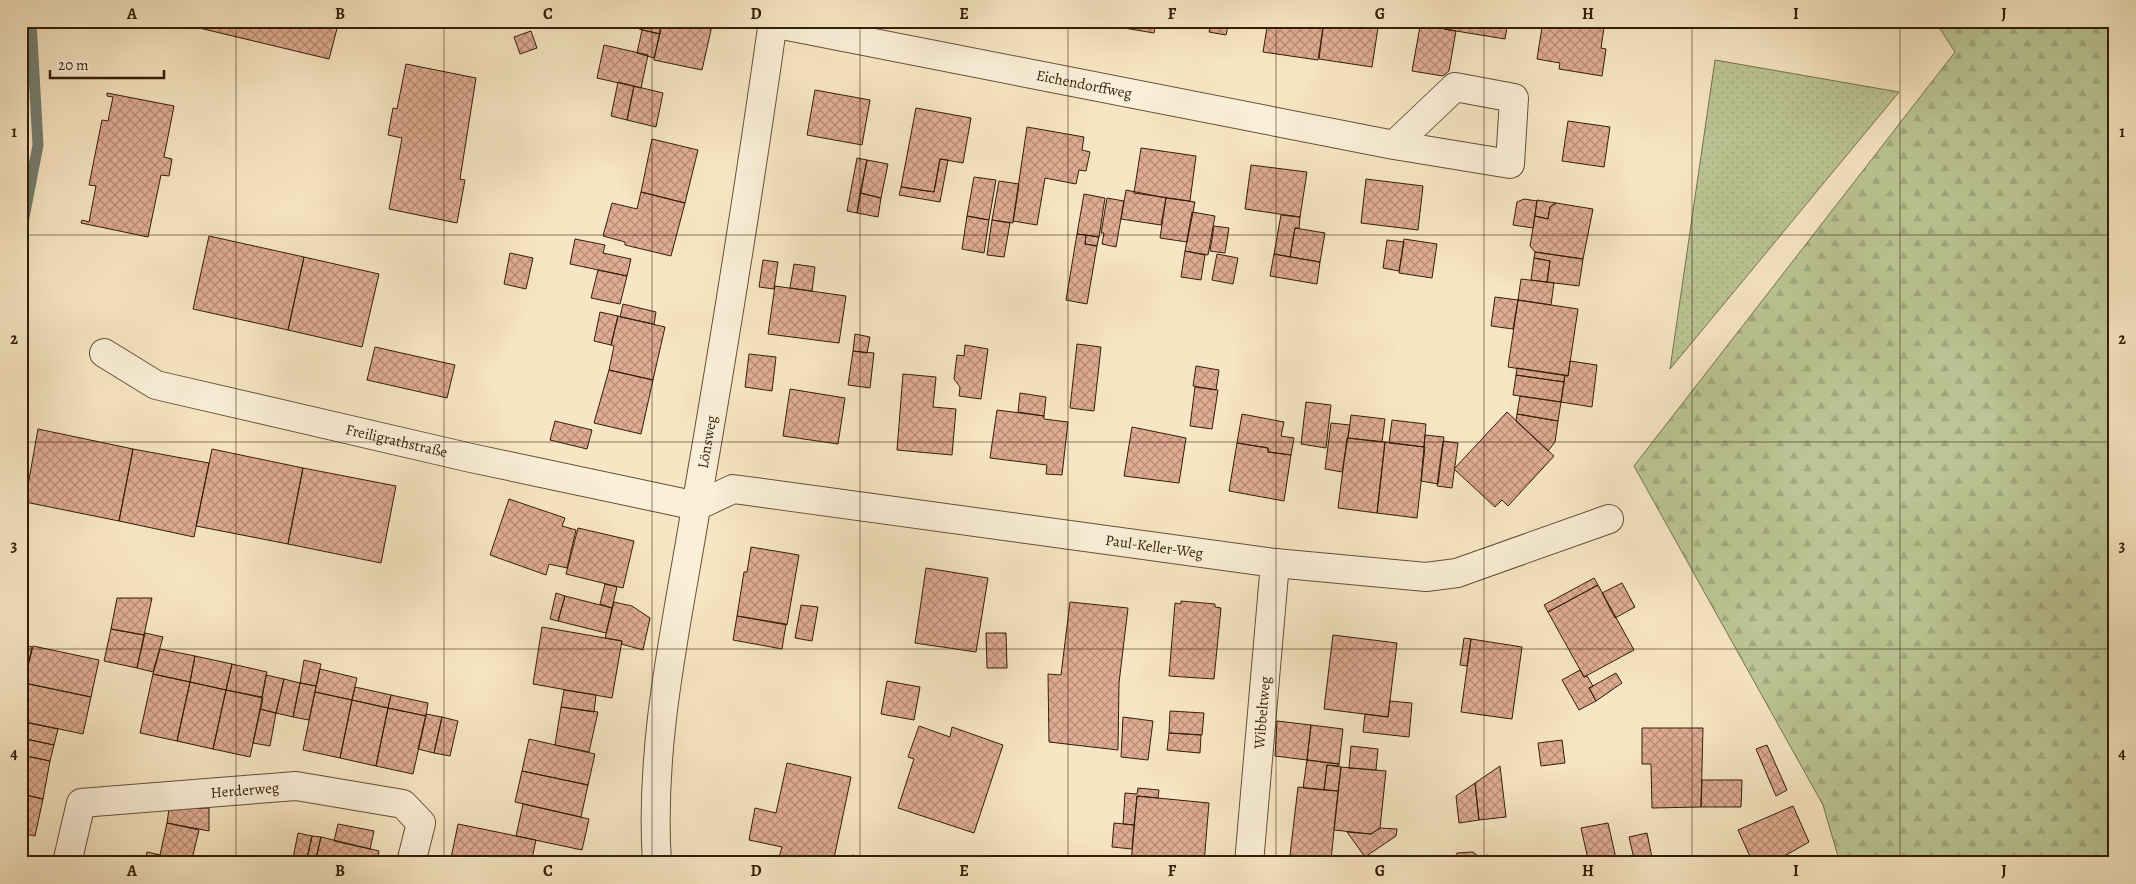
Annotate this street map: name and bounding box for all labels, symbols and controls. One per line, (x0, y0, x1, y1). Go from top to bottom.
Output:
text: A (126, 3, 138, 25)
text: B (335, 3, 345, 25)
text: C (543, 3, 553, 25)
text: D (750, 3, 762, 25)
text: E (959, 3, 969, 25)
text: F (1168, 3, 1177, 25)
text: G (1375, 3, 1385, 25)
text: H (1582, 3, 1594, 25)
text: I (1793, 3, 1799, 25)
text: J (2001, 3, 2007, 25)
scale bar (50, 48, 164, 80)
text: 20 m (58, 55, 89, 75)
street label: Eichendorffweg (1034, 65, 1134, 103)
text: 1 (11, 121, 17, 143)
text: 1 (2119, 121, 2125, 143)
text: 2 (10, 328, 18, 350)
text: 2 (2118, 328, 2126, 350)
street label: Lönsweg (693, 413, 722, 470)
street label: Freiligrathstraße (344, 419, 450, 462)
street label: Paul-Keller-Weg (1104, 530, 1205, 563)
text: 3 (11, 535, 18, 557)
text: 3 (2119, 535, 2126, 557)
street label: Wibbeltweg (1249, 675, 1275, 751)
text: 4 (10, 743, 18, 765)
text: 4 (2118, 743, 2126, 765)
street label: Herderweg (210, 777, 280, 803)
text: A (126, 860, 138, 882)
text: B (335, 860, 345, 882)
text: C (543, 860, 553, 882)
text: D (750, 860, 762, 882)
text: E (959, 860, 969, 882)
text: F (1168, 860, 1177, 882)
text: G (1375, 860, 1385, 882)
text: H (1582, 860, 1594, 882)
text: I (1793, 860, 1799, 882)
text: J (2001, 860, 2007, 882)

